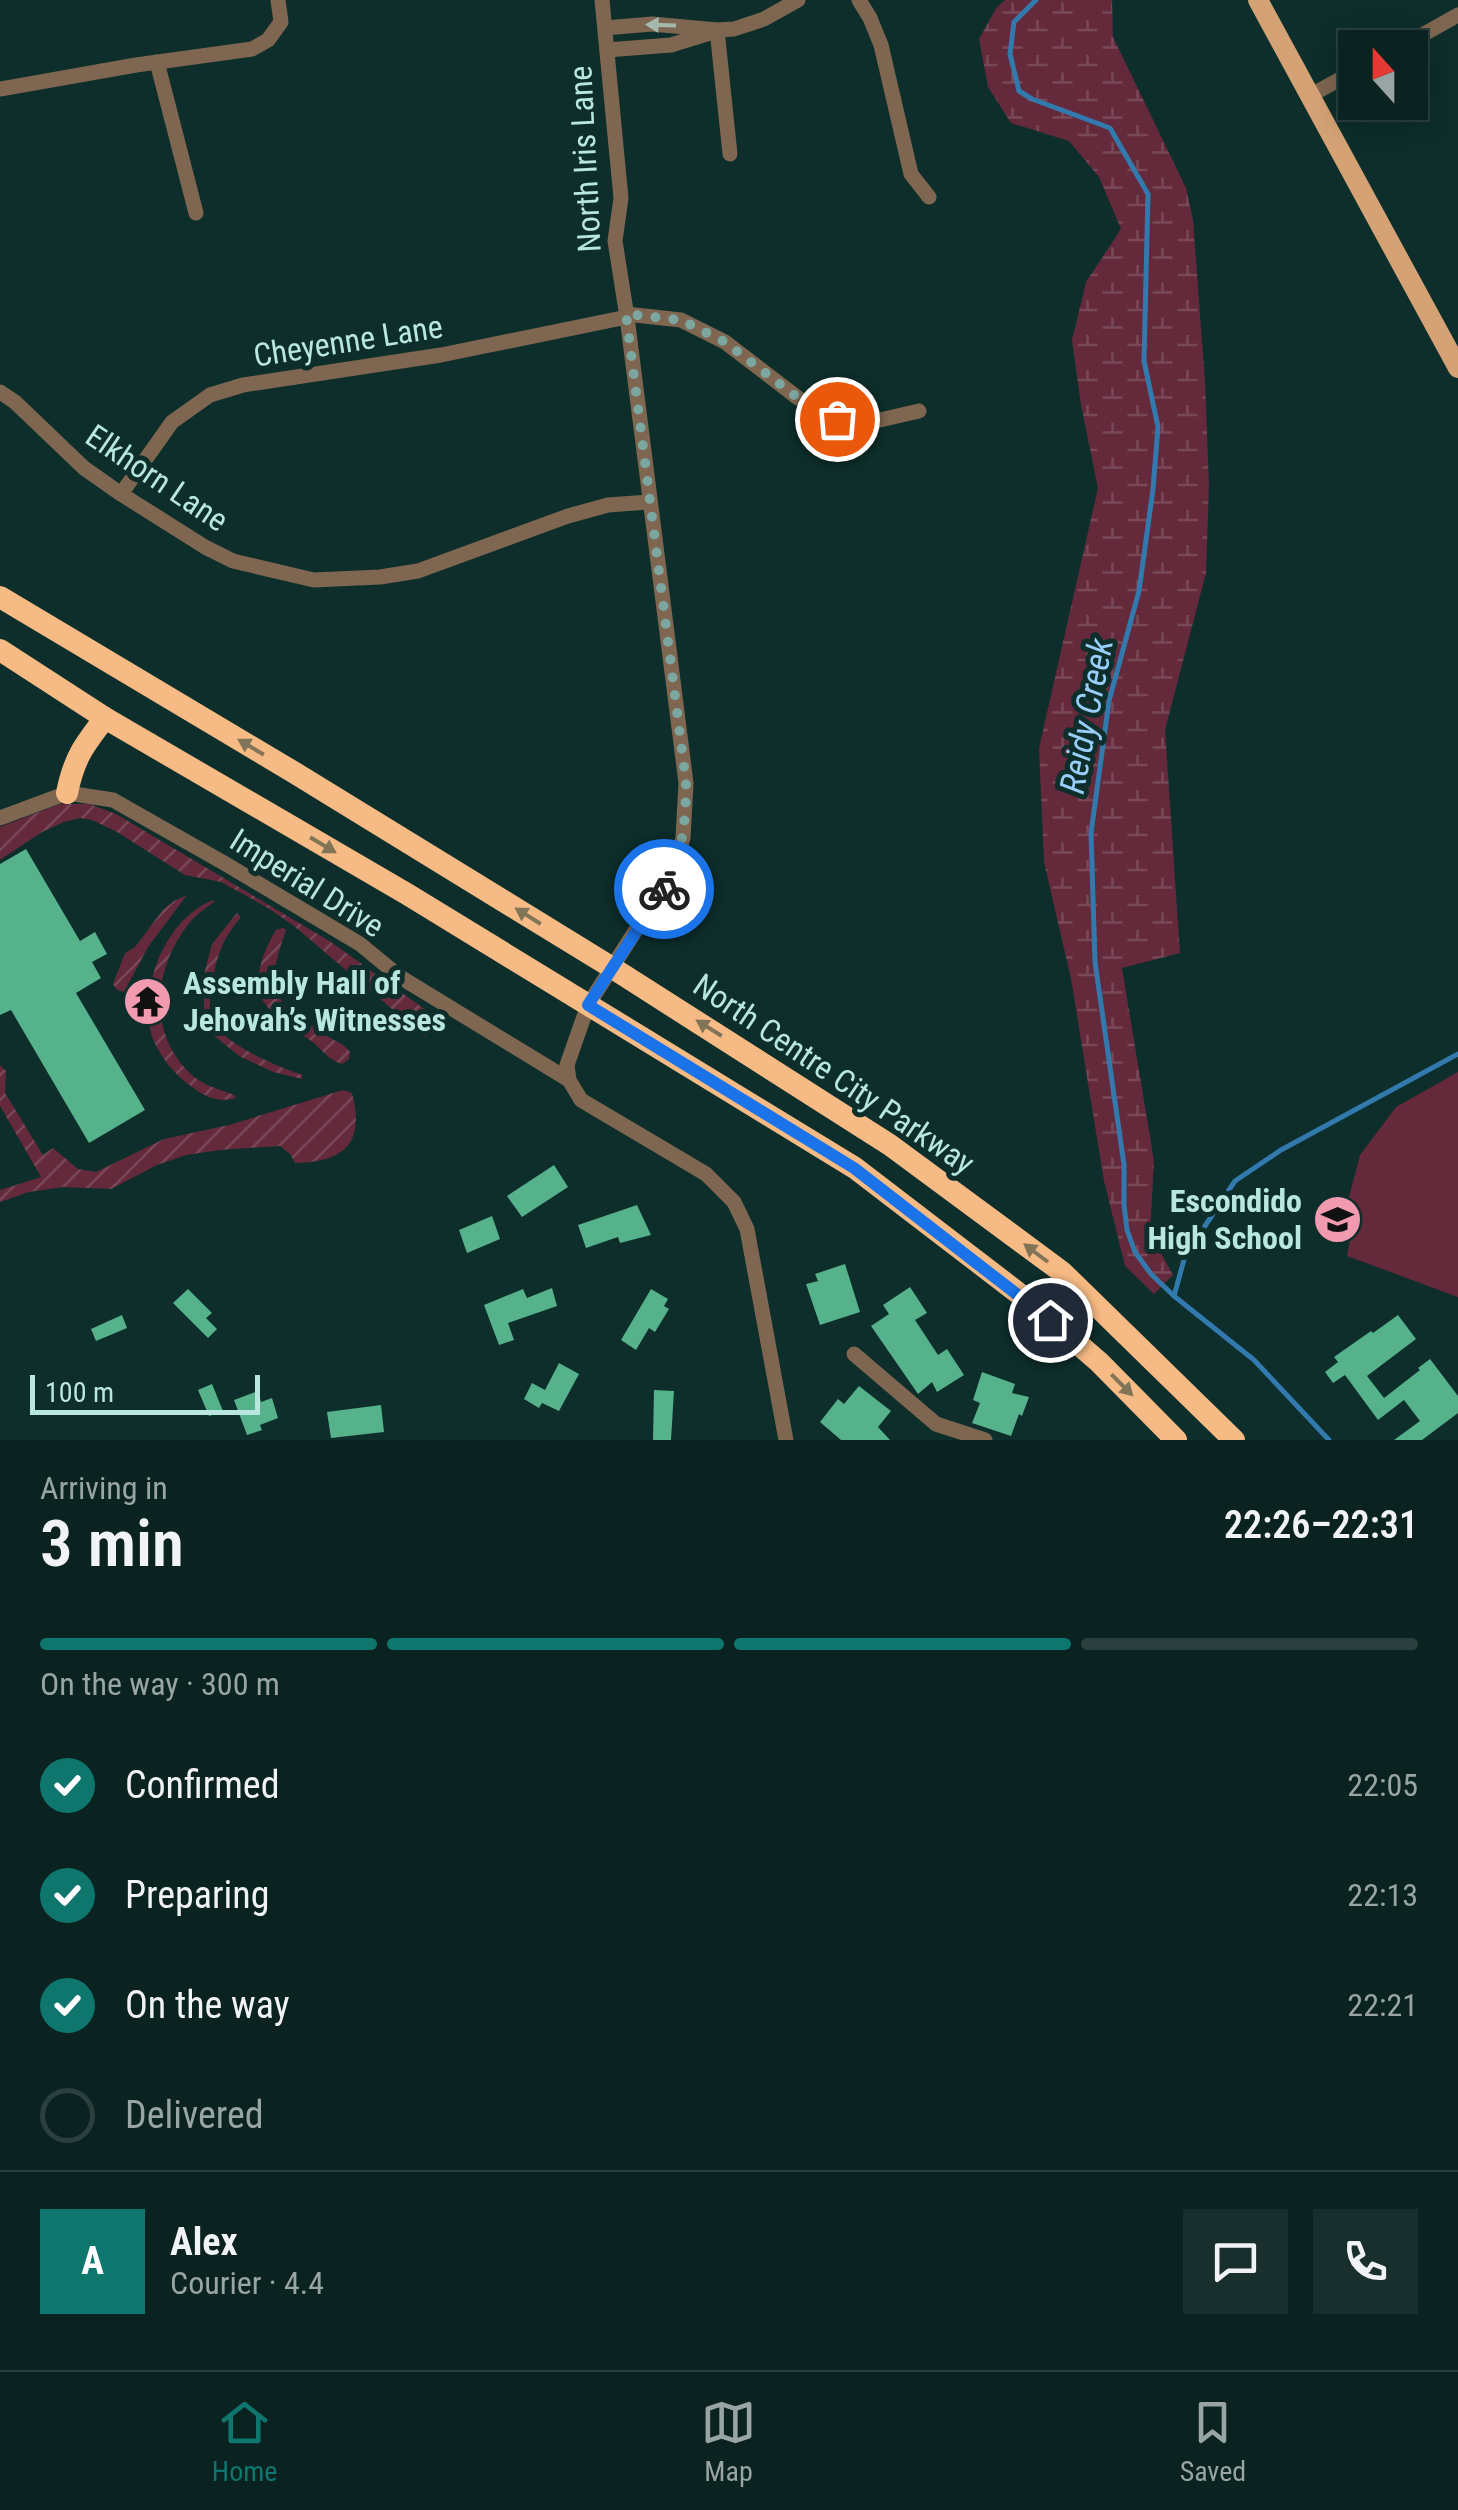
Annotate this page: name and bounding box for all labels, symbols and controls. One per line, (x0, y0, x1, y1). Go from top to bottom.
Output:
one-way arrow (644, 17, 676, 33)
north arrow (1338, 30, 1428, 120)
map controls (1338, 30, 1428, 120)
street label: North Iris Lane (561, 65, 609, 253)
street label: Cheyenne Lane (251, 307, 445, 375)
pin (795, 377, 880, 462)
icon: bag (810, 392, 865, 447)
street label: Elkhorn Lane (79, 417, 235, 539)
water label: Reidy Creek (1052, 634, 1122, 797)
one-way arrow (237, 739, 265, 756)
street label: Imperial Drive (223, 821, 391, 945)
one-way arrow (309, 836, 337, 853)
courier (614, 839, 714, 939)
icon: bike (637, 862, 692, 917)
one-way arrow (514, 908, 542, 925)
place label: Assembly Hall of Jehovah’s Witnesses (183, 964, 446, 1039)
street label: North Centre City Parkway (686, 966, 982, 1182)
temple icon: Assembly Hall of Jehovah’s Witnesses (122, 975, 174, 1027)
one-way arrow (695, 1020, 723, 1038)
place label: Escondido High School (1147, 1182, 1302, 1257)
school or university icon: Escondido High School (1311, 1193, 1363, 1245)
one-way arrow (1023, 1243, 1049, 1263)
pin (1008, 1278, 1093, 1363)
icon: home (1023, 1293, 1078, 1348)
scale bar (30, 1370, 260, 1414)
one-way arrow (1110, 1373, 1134, 1397)
text: 100 m (45, 1376, 114, 1409)
text: Arriving in (40, 1469, 168, 1507)
text: 22:26–22:31 (1224, 1503, 1418, 1547)
text: 3 min (40, 1506, 184, 1582)
text: On the way · 300 m (40, 1665, 280, 1703)
icon: check (40, 1758, 95, 1813)
text: Confirmed (125, 1763, 280, 1807)
text: 22:05 (1347, 1766, 1418, 1804)
icon: check (40, 1868, 95, 1923)
text: Preparing (125, 1873, 270, 1917)
text: 22:13 (1347, 1876, 1418, 1914)
icon: check (40, 1978, 95, 2033)
text: On the way (125, 1983, 290, 2027)
text: 22:21 (1347, 1986, 1418, 2024)
text: Delivered (125, 2093, 264, 2137)
button: chat (1183, 2209, 1288, 2314)
button: phone (1313, 2209, 1418, 2314)
text: Alex (170, 2220, 238, 2264)
text: A (81, 2239, 104, 2283)
text: Courier · 4.4 (170, 2264, 324, 2302)
tab: Home (212, 2395, 277, 2488)
tab: Map (701, 2395, 756, 2488)
tab: Saved (1180, 2395, 1246, 2488)

